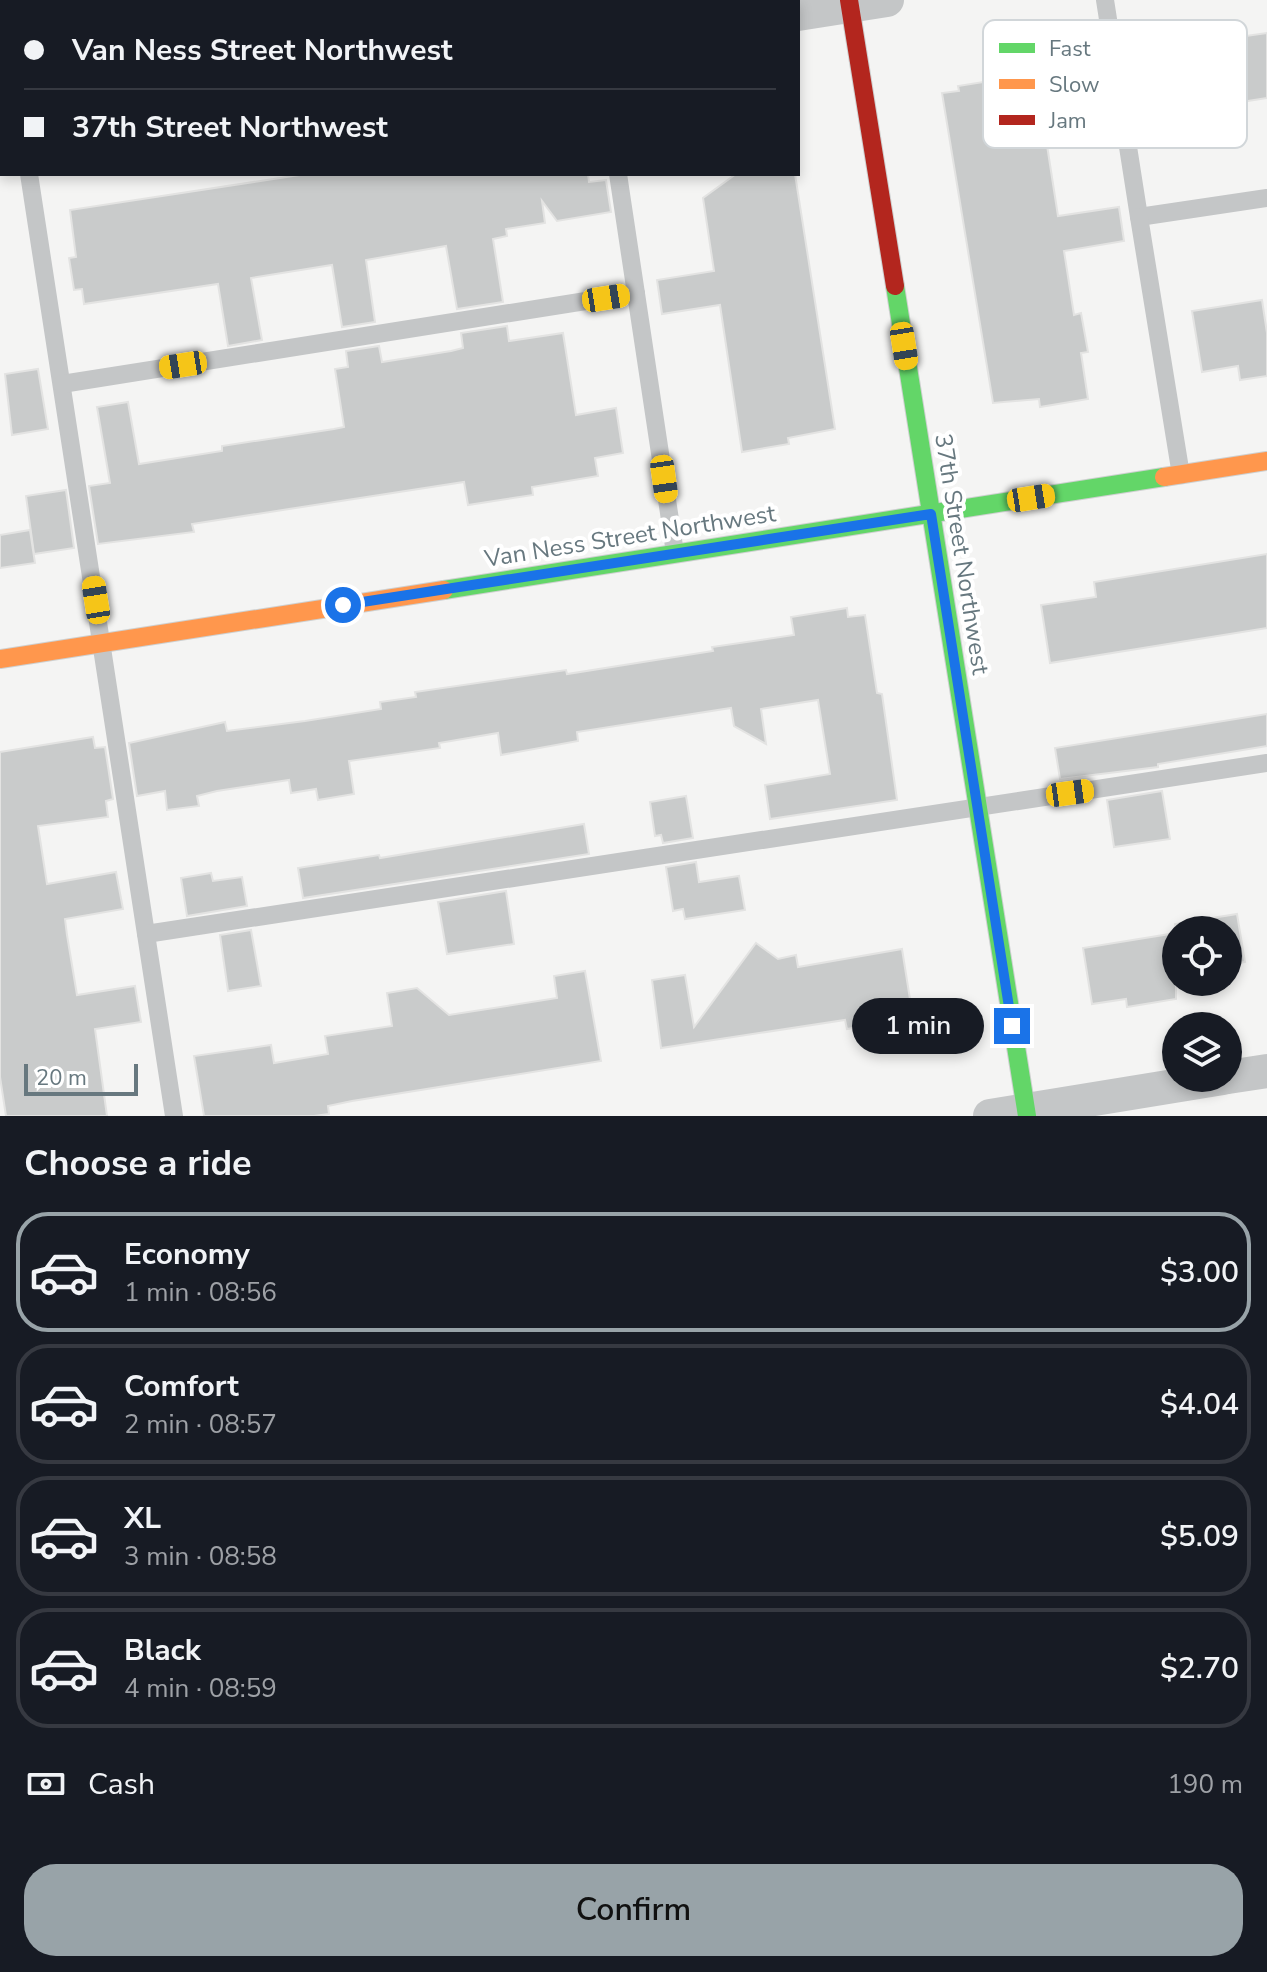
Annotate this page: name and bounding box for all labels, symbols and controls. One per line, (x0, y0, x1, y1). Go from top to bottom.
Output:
legend (983, 20, 1247, 148)
text: Van Ness Street Northwest (72, 30, 452, 71)
text: Fast (1049, 34, 1091, 64)
text: Slow (1049, 70, 1100, 100)
text: Jam (1048, 106, 1087, 136)
text: 37th Street Northwest (72, 107, 388, 148)
car (580, 282, 632, 314)
car (888, 320, 920, 372)
car (157, 349, 209, 381)
street label: 37th Street Northwest (927, 431, 997, 677)
car (649, 454, 679, 504)
car (1005, 482, 1057, 514)
street label: Van Ness Street Northwest (481, 497, 778, 575)
car (80, 574, 112, 626)
route start (325, 587, 361, 623)
car (1045, 778, 1095, 808)
map controls (1162, 916, 1242, 1092)
button: locate (1162, 916, 1242, 996)
callout: 1 min (852, 998, 984, 1054)
text: 1 min (885, 1008, 951, 1043)
route end (994, 1008, 1030, 1044)
button: layers (1162, 1012, 1242, 1092)
scale bar (24, 1060, 138, 1096)
text: 20 m (36, 1063, 87, 1093)
text: Choose a ride (24, 1139, 252, 1188)
text: Economy (124, 1234, 250, 1275)
icon: car (28, 1236, 100, 1308)
text: $3.00 (1160, 1252, 1239, 1293)
text: 1 min · 08:56 (124, 1275, 277, 1310)
text: Comfort (124, 1366, 239, 1407)
icon: car (28, 1368, 100, 1440)
text: $4.04 (1160, 1384, 1239, 1425)
text: 2 min · 08:57 (124, 1407, 277, 1442)
text: XL (124, 1498, 161, 1539)
icon: car (28, 1500, 100, 1572)
text: $5.09 (1160, 1516, 1239, 1557)
text: 3 min · 08:58 (124, 1539, 277, 1574)
text: Black (124, 1630, 201, 1671)
icon: car (28, 1632, 100, 1704)
text: $2.70 (1160, 1648, 1239, 1689)
text: 4 min · 08:59 (124, 1671, 277, 1706)
icon: cash (24, 1762, 68, 1806)
text: Cash (88, 1764, 155, 1805)
text: 190 m (1167, 1767, 1243, 1802)
button: Confirm (24, 1864, 1243, 1956)

